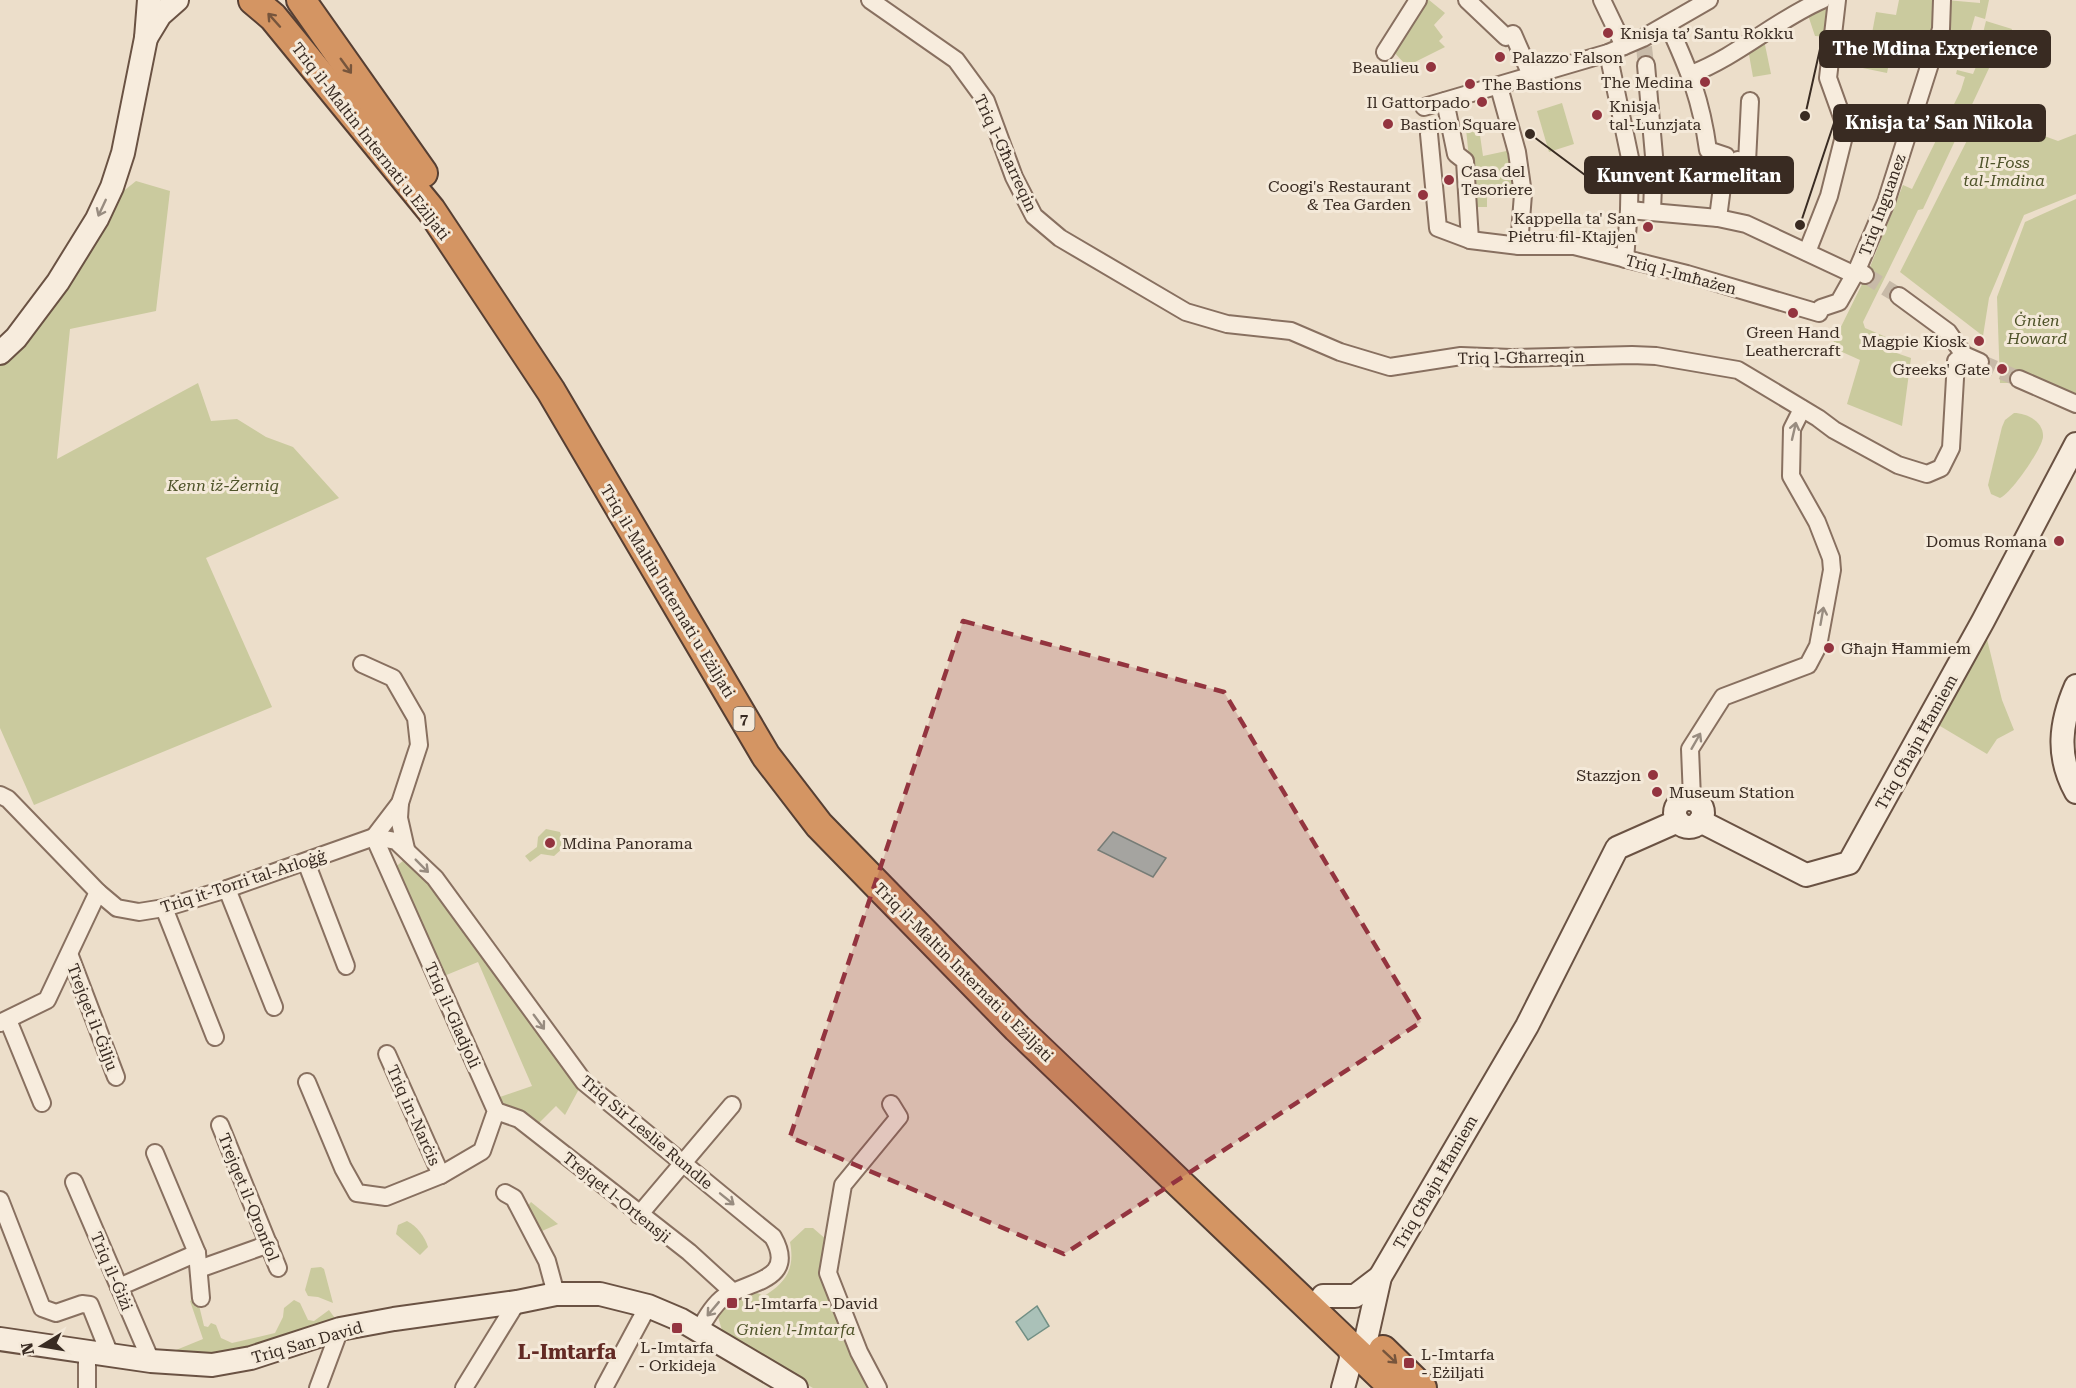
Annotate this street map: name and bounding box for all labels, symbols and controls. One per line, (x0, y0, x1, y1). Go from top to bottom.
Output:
one-way arrow (267, 12, 281, 27)
place label: Knisja ta’ Santu Rokku (1620, 24, 1794, 43)
marker: Knisja ta’ Santu Rokku (1601, 26, 1615, 40)
callout: The Mdina Experience (1820, 31, 2050, 67)
text: The Mdina Experience (1832, 38, 2038, 59)
street label: Triq il-Maltin Internati u Eżiljati (288, 39, 454, 244)
place label: Palazzo Falson (1512, 48, 1623, 67)
marker: Palazzo Falson (1493, 50, 1507, 64)
one-way arrow (340, 57, 352, 73)
place label: Beaulieu (1352, 58, 1419, 77)
marker: Beaulieu (1424, 60, 1438, 74)
place label: The Medina (1601, 73, 1693, 92)
place label: The Bastions (1482, 75, 1582, 94)
marker: The Medina (1698, 75, 1712, 89)
marker: The Bastions (1463, 77, 1477, 91)
street label: Triq l-Għarreqin (970, 92, 1041, 215)
place label: Il Gattorpado (1367, 93, 1470, 112)
marker: Il Gattorpado (1475, 95, 1489, 109)
place label: Knisja tal-Lunzjata (1609, 97, 1702, 134)
callout: Knisja ta’ San Nikola (1834, 105, 2045, 141)
marker: Knisja tal-Lunzjata (1590, 108, 1604, 122)
text: Knisja ta’ San Nikola (1845, 112, 2033, 133)
place label: Bastion Square (1400, 115, 1517, 134)
marker: Bastion Square (1381, 117, 1395, 131)
street label: Triq Inguanez (1855, 151, 1910, 259)
park label: Il-Foss tal-Imdina (1963, 153, 2045, 190)
callout: Kunvent Karmelitan (1585, 157, 1793, 193)
place label: Casa del Tesoriere (1461, 162, 1533, 199)
text: Kunvent Karmelitan (1597, 165, 1781, 186)
marker: Casa del Tesoriere (1442, 173, 1456, 187)
place label: Coogi's Restaurant & Tea Garden (1268, 177, 1411, 214)
marker: Coogi's Restaurant & Tea Garden (1416, 188, 1430, 202)
one-way arrow (96, 198, 108, 216)
place label: Kappella ta' San Pietru fil-Ktajjen (1508, 209, 1636, 246)
marker: Kappella ta' San Pietru fil-Ktajjen (1641, 220, 1655, 234)
street label: Triq l-Imħażen (1623, 250, 1739, 298)
marker: Green Hand Leathercraft (1786, 306, 1800, 320)
park label: Ġnien Howard (2006, 311, 2067, 348)
place label: Green Hand Leathercraft (1745, 323, 1841, 360)
place label: Magpie Kiosk (1861, 332, 1967, 351)
marker: Magpie Kiosk (1972, 334, 1986, 348)
street label: Triq l-Għarreqin (1457, 347, 1585, 368)
place label: Greeks' Gate (1893, 360, 1990, 379)
marker: Greeks' Gate (1995, 362, 2009, 376)
one-way arrow (1789, 422, 1800, 441)
park label: Kenn iż-Żerniq (166, 476, 279, 495)
street label: Triq il-Maltin Internati u Eżiljati (596, 481, 739, 701)
place label: Domus Romana (1926, 532, 2047, 551)
marker: Domus Romana (2052, 534, 2066, 548)
one-way arrow (1817, 606, 1828, 626)
place label: Għajn Ħammiem (1841, 639, 1971, 658)
marker: Għajn Ħammiem (1822, 641, 1836, 655)
street label: Triq Għajn Ħamiem (1871, 671, 1962, 813)
road number: 7 (734, 707, 754, 731)
one-way arrow (1690, 733, 1702, 750)
place label: Stazzjon (1576, 766, 1641, 785)
marker: Stazzjon (1646, 768, 1660, 782)
place label: Museum Station (1669, 783, 1795, 802)
marker: Museum Station (1650, 785, 1664, 799)
place label: Mdina Panorama (562, 834, 693, 853)
marker: Mdina Panorama (543, 836, 557, 850)
street label: Triq it-Torri tal-Arloġġ (158, 846, 329, 917)
one-way arrow (415, 858, 430, 873)
street label: Triq il-Maltin Internati u Eżiljati (870, 879, 1057, 1066)
street label: Triq il-Gladjoli (421, 959, 484, 1071)
street label: Trejqet il-Ġilju (63, 961, 122, 1074)
one-way arrow (533, 1013, 545, 1029)
street label: Triq in-Narċis (383, 1062, 444, 1169)
street label: Triq Sir Leslie Rundle (577, 1072, 717, 1193)
street label: Triq Għajn Ħamiem (1389, 1111, 1482, 1253)
street label: Trejqet il-Qronfol (214, 1130, 283, 1264)
street label: Trejqet l-Ortensji (559, 1148, 674, 1247)
one-way arrow (718, 1192, 734, 1205)
street label: Triq il-Ġiżi (86, 1229, 137, 1313)
place label: L-Imtarfa - David (744, 1294, 878, 1313)
marker: L-Imtarfa - David (725, 1296, 739, 1310)
one-way arrow (707, 1301, 720, 1317)
north arrow (12, 1316, 72, 1376)
street label: Triq San David (249, 1318, 365, 1367)
park label: Gnien l-Imtarfa (737, 1320, 856, 1339)
marker: L-Imtarfa - Orkideja (670, 1321, 684, 1335)
place label: L-Imtarfa - Orkideja (638, 1338, 716, 1375)
district label: L-Imtarfa (518, 1340, 616, 1364)
text: N (17, 1341, 38, 1357)
place label: L-Imtarfa - Eżiljati (1421, 1345, 1495, 1382)
one-way arrow (1382, 1350, 1397, 1364)
marker: L-Imtarfa - Eżiljati (1402, 1356, 1416, 1370)

